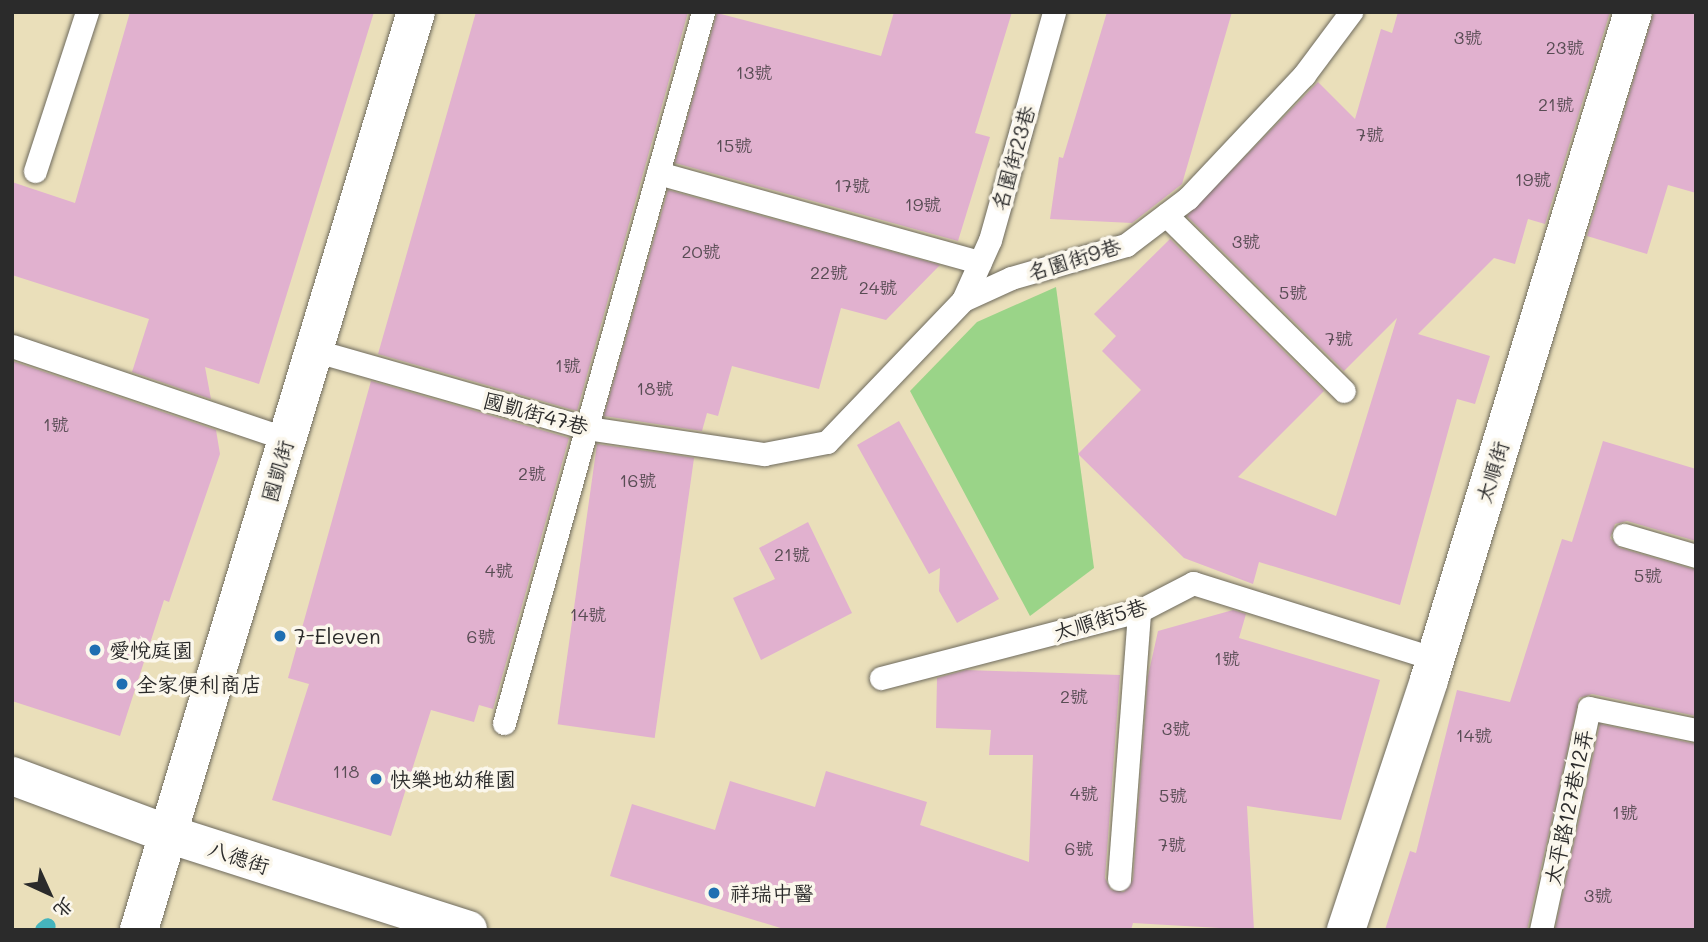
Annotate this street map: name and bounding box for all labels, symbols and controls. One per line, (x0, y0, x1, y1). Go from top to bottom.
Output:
house number: 3號 (1454, 26, 1482, 48)
house number: 23號 (1546, 36, 1584, 58)
house number: 13號 (736, 61, 772, 83)
house number: 21號 (1538, 93, 1574, 115)
street label: 名園街23巷 (986, 103, 1040, 213)
house number: 7號 (1356, 123, 1384, 145)
house number: 15號 (716, 134, 752, 156)
house number: 19號 (1515, 168, 1551, 190)
house number: 17號 (834, 174, 870, 196)
house number: 19號 (905, 193, 941, 215)
house number: 3號 (1232, 230, 1260, 252)
street label: 名園街9巷 (1024, 233, 1124, 285)
house number: 20號 (681, 240, 721, 262)
house number: 22號 (810, 261, 848, 283)
house number: 24號 (859, 276, 897, 298)
house number: 5號 (1279, 281, 1307, 303)
house number: 7號 (1325, 327, 1353, 349)
house number: 1號 (555, 354, 581, 376)
house number: 18號 (637, 377, 673, 399)
street label: 國凱街47巷 (481, 387, 591, 439)
house number: 1號 (43, 413, 69, 435)
street label: 國凱街 (256, 437, 298, 505)
street label: 太順街 (1471, 438, 1513, 506)
house number: 2號 (518, 462, 546, 484)
house number: 16號 (620, 469, 656, 491)
house number: 21號 (774, 543, 810, 565)
house number: 4號 (485, 559, 513, 581)
house number: 5號 (1634, 564, 1662, 586)
street label: 太順街5巷 (1050, 593, 1150, 645)
house number: 14號 (570, 603, 606, 625)
place label: 7-Eleven (294, 623, 381, 649)
house number: 6號 (467, 625, 495, 647)
marker: 7-Eleven (272, 628, 288, 644)
place label: 愛悅庭園 (109, 637, 193, 663)
marker: 愛悅庭園 (87, 642, 103, 658)
house number: 1號 (1214, 647, 1240, 669)
place label: 全家便利商店 (136, 671, 262, 697)
marker: 全家便利商店 (114, 676, 130, 692)
house number: 2號 (1060, 685, 1088, 707)
house number: 3號 (1162, 717, 1190, 739)
house number: 14號 (1456, 724, 1492, 746)
street label: 太平路127巷12弄 (1539, 727, 1597, 887)
house number: 118 (333, 760, 359, 782)
place label: 快樂地幼稚園 (390, 766, 516, 792)
marker: 快樂地幼稚園 (368, 771, 384, 787)
house number: 4號 (1070, 782, 1098, 804)
house number: 5號 (1159, 784, 1187, 806)
house number: 1號 (1612, 801, 1638, 823)
house number: 7號 (1158, 833, 1186, 855)
street label: 八德街 (205, 835, 273, 879)
house number: 6號 (1065, 837, 1093, 859)
north arrow (14, 858, 84, 928)
place label: 祥瑞中醫 (730, 880, 814, 906)
marker: 祥瑞中醫 (704, 883, 724, 903)
house number: 3號 (1584, 884, 1612, 906)
text: 北 (49, 893, 80, 924)

